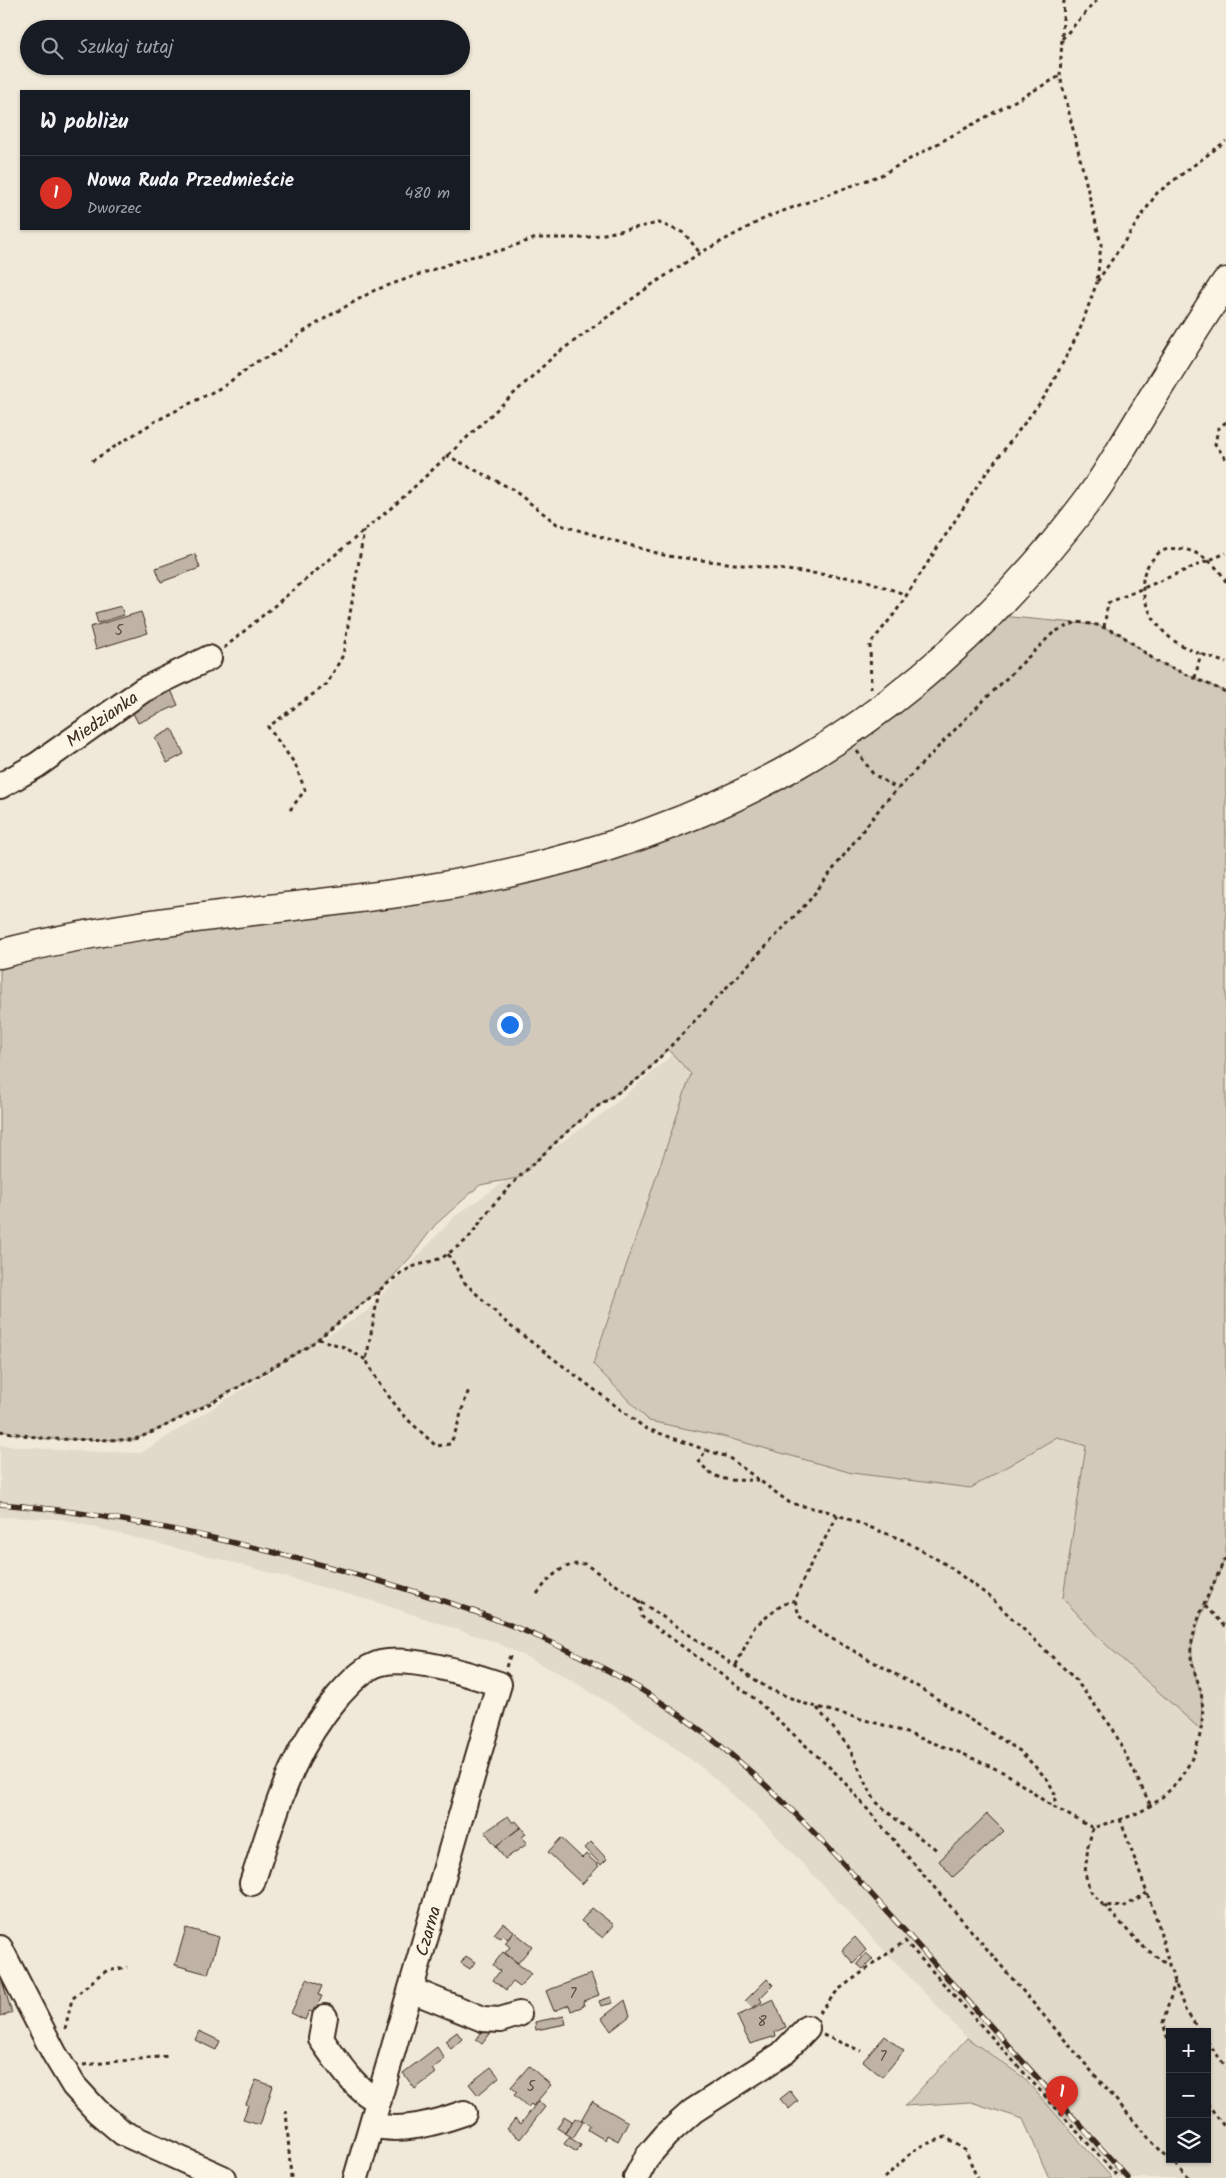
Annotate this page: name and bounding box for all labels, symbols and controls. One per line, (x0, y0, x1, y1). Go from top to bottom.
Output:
search box (20, 20, 470, 75)
text: Szukaj tutaj (78, 33, 173, 63)
icon: search (38, 34, 66, 62)
text: W pobliżu (40, 106, 128, 139)
text: Nowa Ruda Przedmieście (87, 166, 294, 196)
text: 1 (54, 181, 58, 206)
text: 480 m (404, 181, 450, 206)
text: Dworzec (87, 196, 142, 221)
house number: 5 (115, 619, 124, 643)
street label: Miedzianka (61, 685, 145, 756)
your location (497, 1012, 523, 1038)
street label: Czarna (408, 1903, 450, 1960)
house number: 7 (570, 1982, 578, 2006)
house number: 8 (757, 2010, 767, 2034)
map controls (1166, 2028, 1211, 2163)
button: + (1166, 2028, 1211, 2073)
house number: 7 (880, 2045, 888, 2069)
button: − (1166, 2073, 1211, 2118)
house number: 5 (527, 2075, 536, 2099)
pin: 1 (1046, 2076, 1078, 2117)
button: layers (1166, 2118, 1211, 2163)

